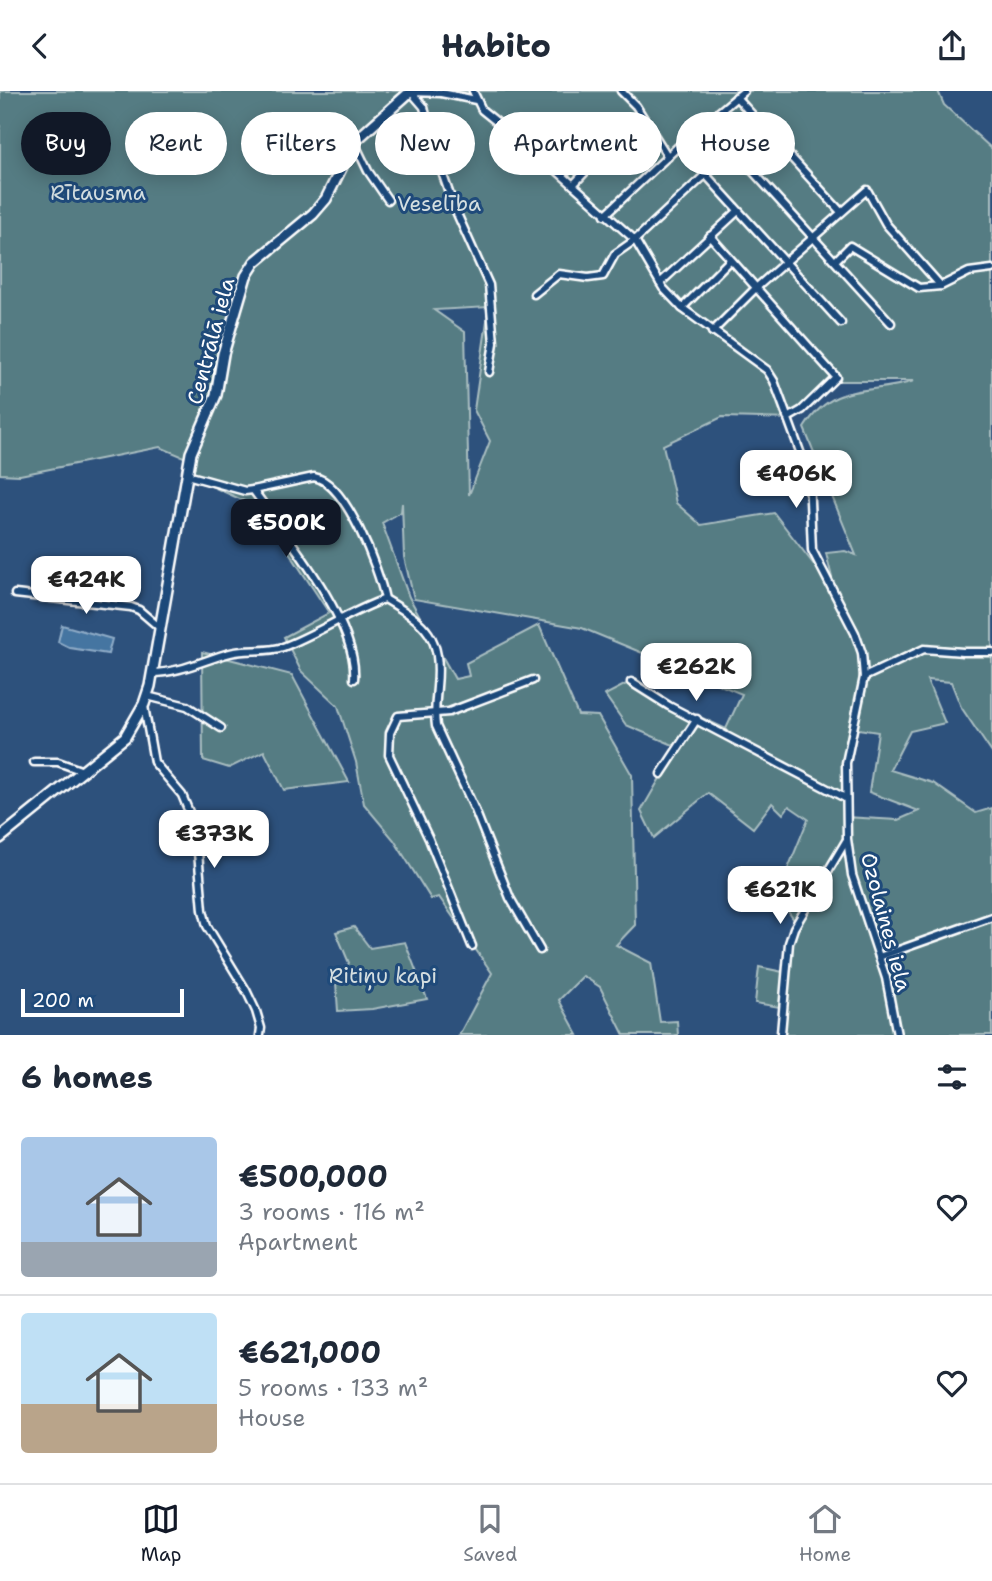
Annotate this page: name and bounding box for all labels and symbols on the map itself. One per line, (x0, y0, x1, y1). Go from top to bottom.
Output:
park label: Rītausma (50, 179, 146, 207)
park label: Veselība (397, 190, 481, 218)
street label: Centrālā iela (181, 274, 241, 408)
pin: €406K (747, 451, 845, 510)
pin: €500K (237, 499, 335, 559)
pin: €424K (37, 557, 135, 616)
pin: €262K (647, 643, 745, 703)
pin: €373K (165, 811, 263, 870)
street label: Ozolaines iela (854, 849, 918, 995)
pin: €621K (731, 867, 829, 926)
park label: Ritiņu kapi (329, 962, 437, 991)
scale bar (21, 986, 184, 1018)

